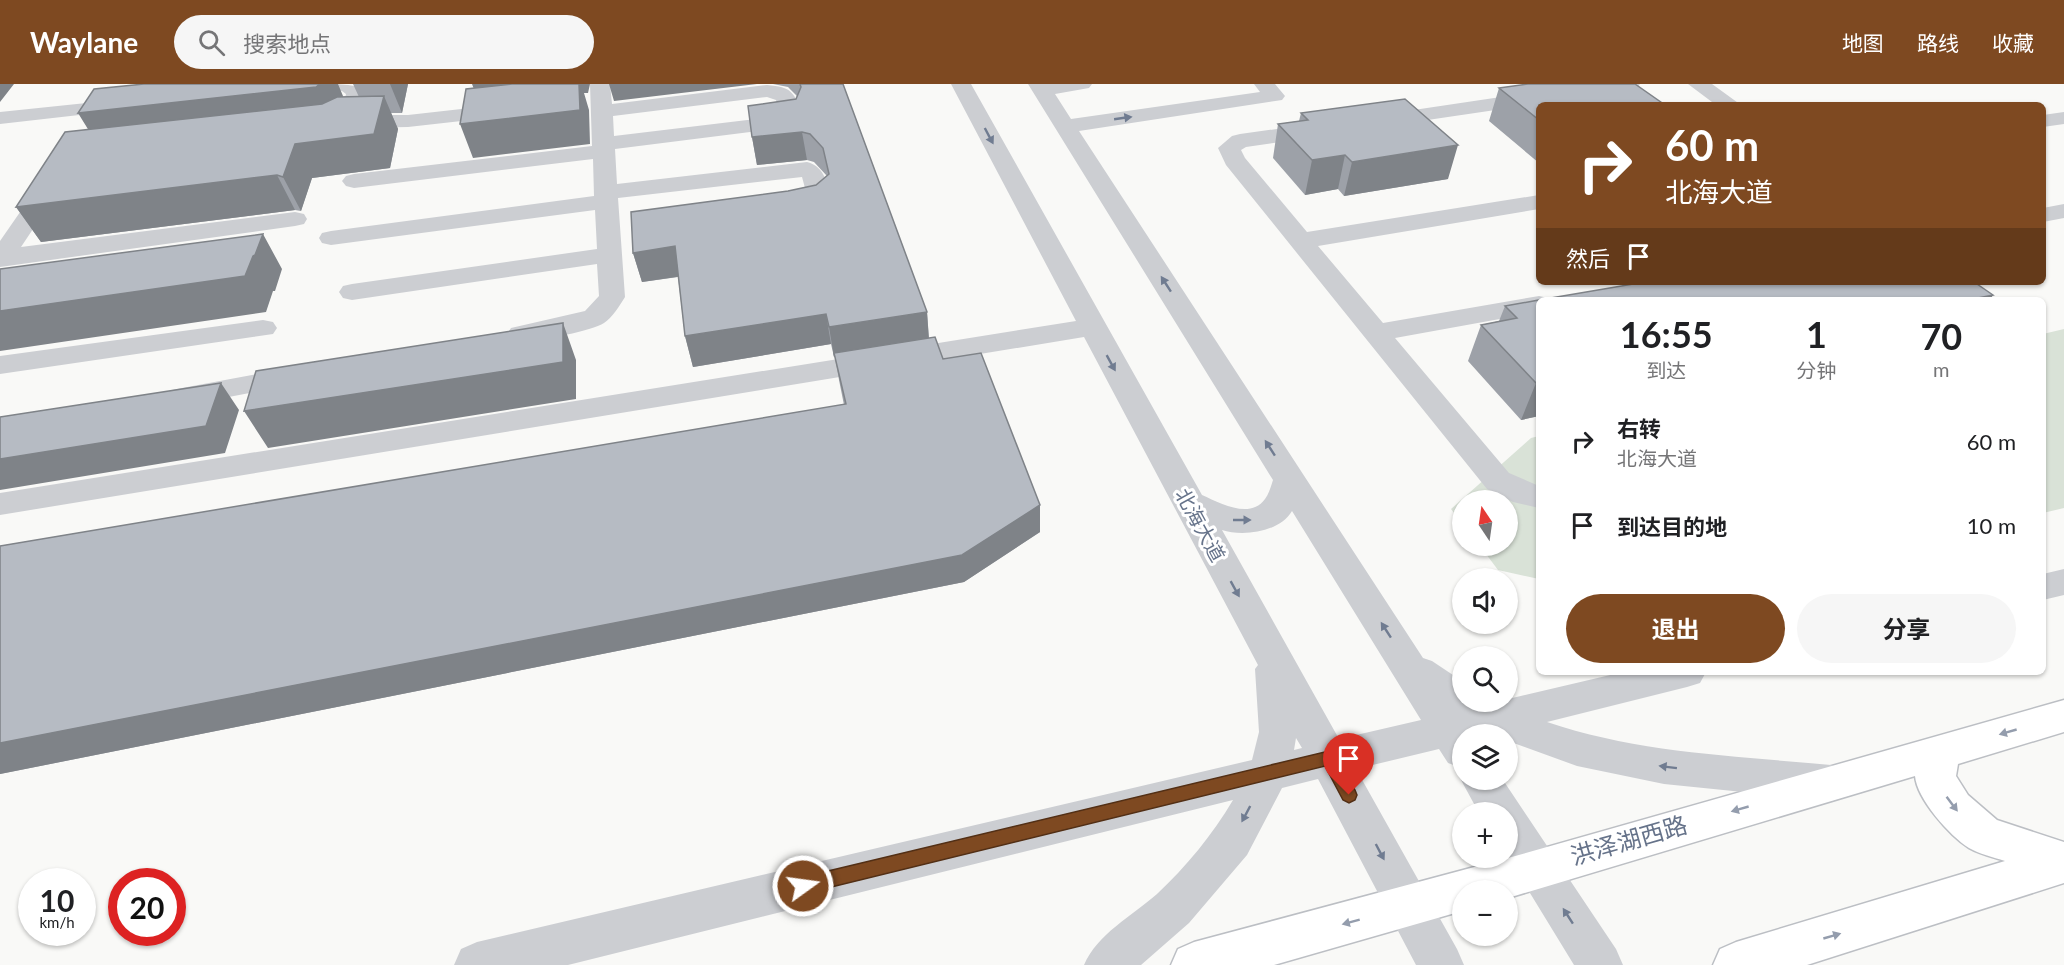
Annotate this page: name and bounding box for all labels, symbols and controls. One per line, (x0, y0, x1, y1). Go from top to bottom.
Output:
search box (174, 15, 594, 69)
text: Waylane (30, 25, 138, 59)
icon: search (195, 26, 228, 59)
text: 搜索地点 (243, 30, 331, 57)
text: 地图 (1842, 30, 1884, 55)
text: 路线 (1917, 30, 1959, 55)
text: 收藏 (1992, 30, 2034, 55)
one-way arrow (1113, 113, 1132, 122)
text: 60 m (1665, 120, 1759, 170)
icon: right (1566, 126, 1644, 204)
one-way arrow (984, 127, 994, 144)
text: 北海大道 (1665, 175, 1773, 208)
icon: arrive (1622, 240, 1655, 273)
text: 然后 (1566, 245, 1610, 272)
one-way arrow (1160, 275, 1171, 292)
text: 16:55 (1620, 312, 1713, 356)
text: 1 (1806, 312, 1827, 356)
text: 70 (1920, 314, 1962, 358)
one-way arrow (1106, 354, 1116, 371)
text: m (1933, 357, 1949, 381)
text: 到达 (1646, 358, 1686, 382)
text: 分钟 (1797, 358, 1837, 382)
text: 右转 (1617, 415, 1661, 442)
icon: right (1566, 425, 1599, 458)
text: 60 m (1967, 428, 2016, 455)
one-way arrow (1265, 440, 1276, 456)
text: 北海大道 (1617, 446, 1697, 470)
street label: 北海大道 (1171, 484, 1231, 565)
north arrow (1452, 490, 1518, 556)
map controls (1452, 490, 1518, 946)
icon: arrive (1566, 509, 1599, 542)
text: 10 m (1967, 512, 2016, 539)
text: 到达目的地 (1617, 513, 1727, 540)
one-way arrow (1233, 515, 1252, 525)
button: sound (1452, 568, 1518, 634)
one-way arrow (1230, 581, 1241, 597)
button: 退出 (1566, 594, 1785, 663)
button: 分享 (1797, 594, 2016, 663)
one-way arrow (1381, 622, 1392, 638)
button: search (1452, 646, 1518, 712)
button: layers (1452, 724, 1518, 790)
one-way arrow (1999, 728, 2017, 738)
pin (1323, 733, 1374, 795)
icon: arrive (1332, 742, 1365, 775)
one-way arrow (1659, 762, 1678, 772)
one-way arrow (1946, 796, 1958, 812)
button: + (1452, 802, 1518, 868)
one-way arrow (1730, 805, 1748, 814)
one-way arrow (1241, 806, 1251, 823)
street label: 洪泽湖西路 (1567, 809, 1690, 870)
one-way arrow (1375, 844, 1385, 861)
position arrow (771, 854, 835, 918)
speed limit sign: 20 (108, 868, 186, 946)
button: − (1452, 880, 1518, 946)
text: 10 (40, 882, 74, 918)
one-way arrow (1563, 908, 1574, 924)
text: km/h (39, 913, 75, 931)
one-way arrow (1341, 918, 1359, 927)
one-way arrow (1823, 931, 1841, 940)

